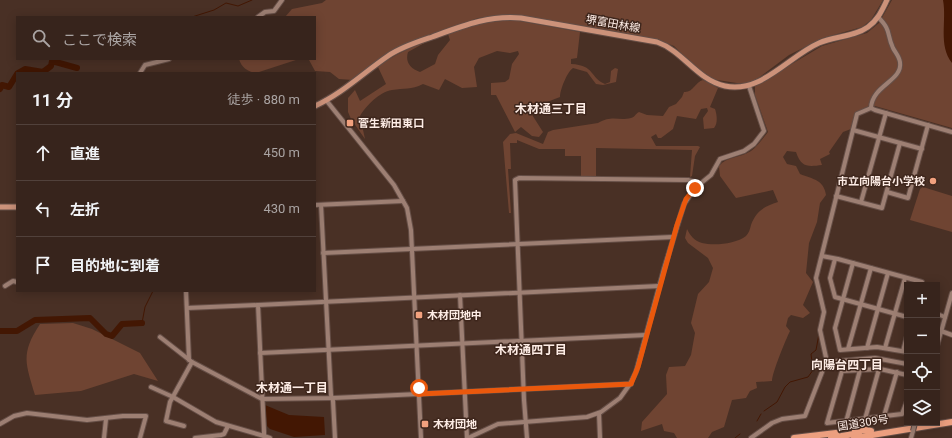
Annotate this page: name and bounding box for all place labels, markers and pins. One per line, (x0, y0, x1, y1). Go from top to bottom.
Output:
place label: 菅生新田東口 (358, 117, 424, 130)
marker: 菅生新田東口 (345, 118, 355, 128)
place label: 市立向陽台小学校 (837, 175, 925, 188)
marker: 市立向陽台小学校 (928, 176, 938, 186)
place label: 木材団地中 (427, 309, 482, 322)
marker: 木材団地中 (414, 310, 424, 320)
place label: 木材団地 (433, 418, 477, 431)
marker: 木材団地 (420, 419, 430, 429)

